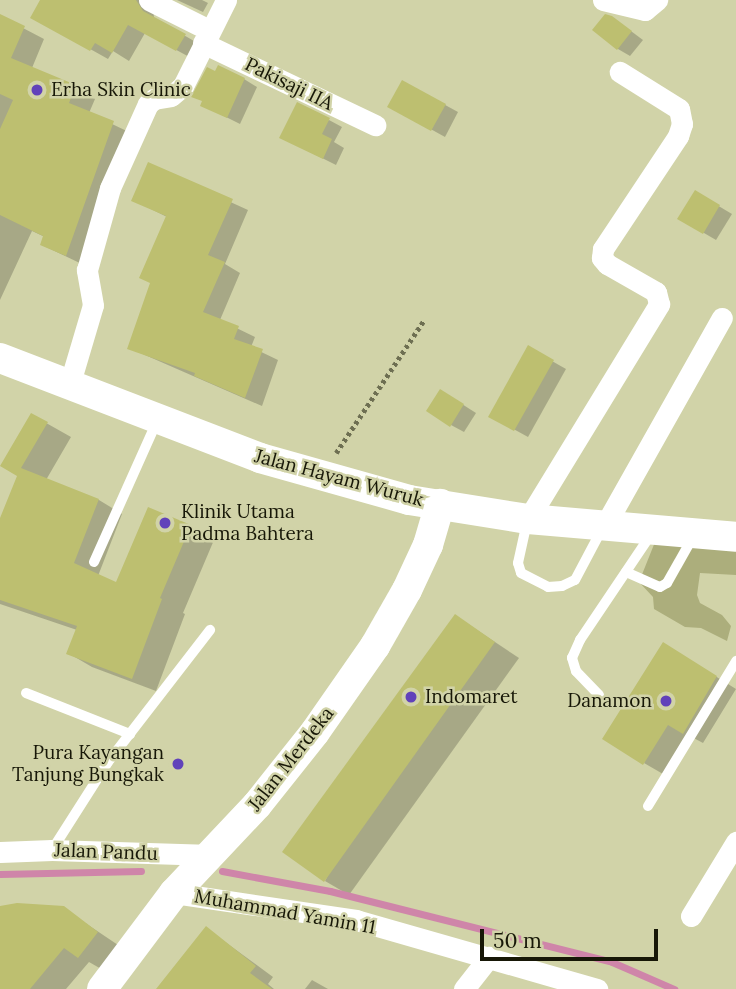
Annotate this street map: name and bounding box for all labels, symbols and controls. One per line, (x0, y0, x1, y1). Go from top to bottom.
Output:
street label: Pakisaji IIA (241, 53, 337, 115)
place label: Erha Skin Clinic (51, 79, 191, 101)
marker: Erha Skin Clinic (29, 82, 45, 98)
street label: Jalan Hayam Wuruk (252, 445, 426, 511)
place label: Klinik Utama Padma Bahtera (181, 501, 314, 545)
marker: Klinik Utama Padma Bahtera (155, 513, 175, 533)
place label: Indomaret (425, 686, 518, 708)
marker: Indomaret (403, 689, 419, 705)
place label: Danamon (567, 690, 652, 712)
marker: Danamon (658, 693, 674, 709)
street label: Jalan Merdeka (243, 703, 339, 815)
place label: Pura Kayangan Tanjung Bungkak (12, 742, 164, 786)
marker: Pura Kayangan Tanjung Bungkak (170, 756, 186, 772)
street label: Jalan Pandu (54, 839, 158, 865)
street label: Muhammad Yamin 11 (193, 885, 377, 939)
scale bar (484, 916, 662, 960)
text: 50 m (493, 927, 542, 954)

